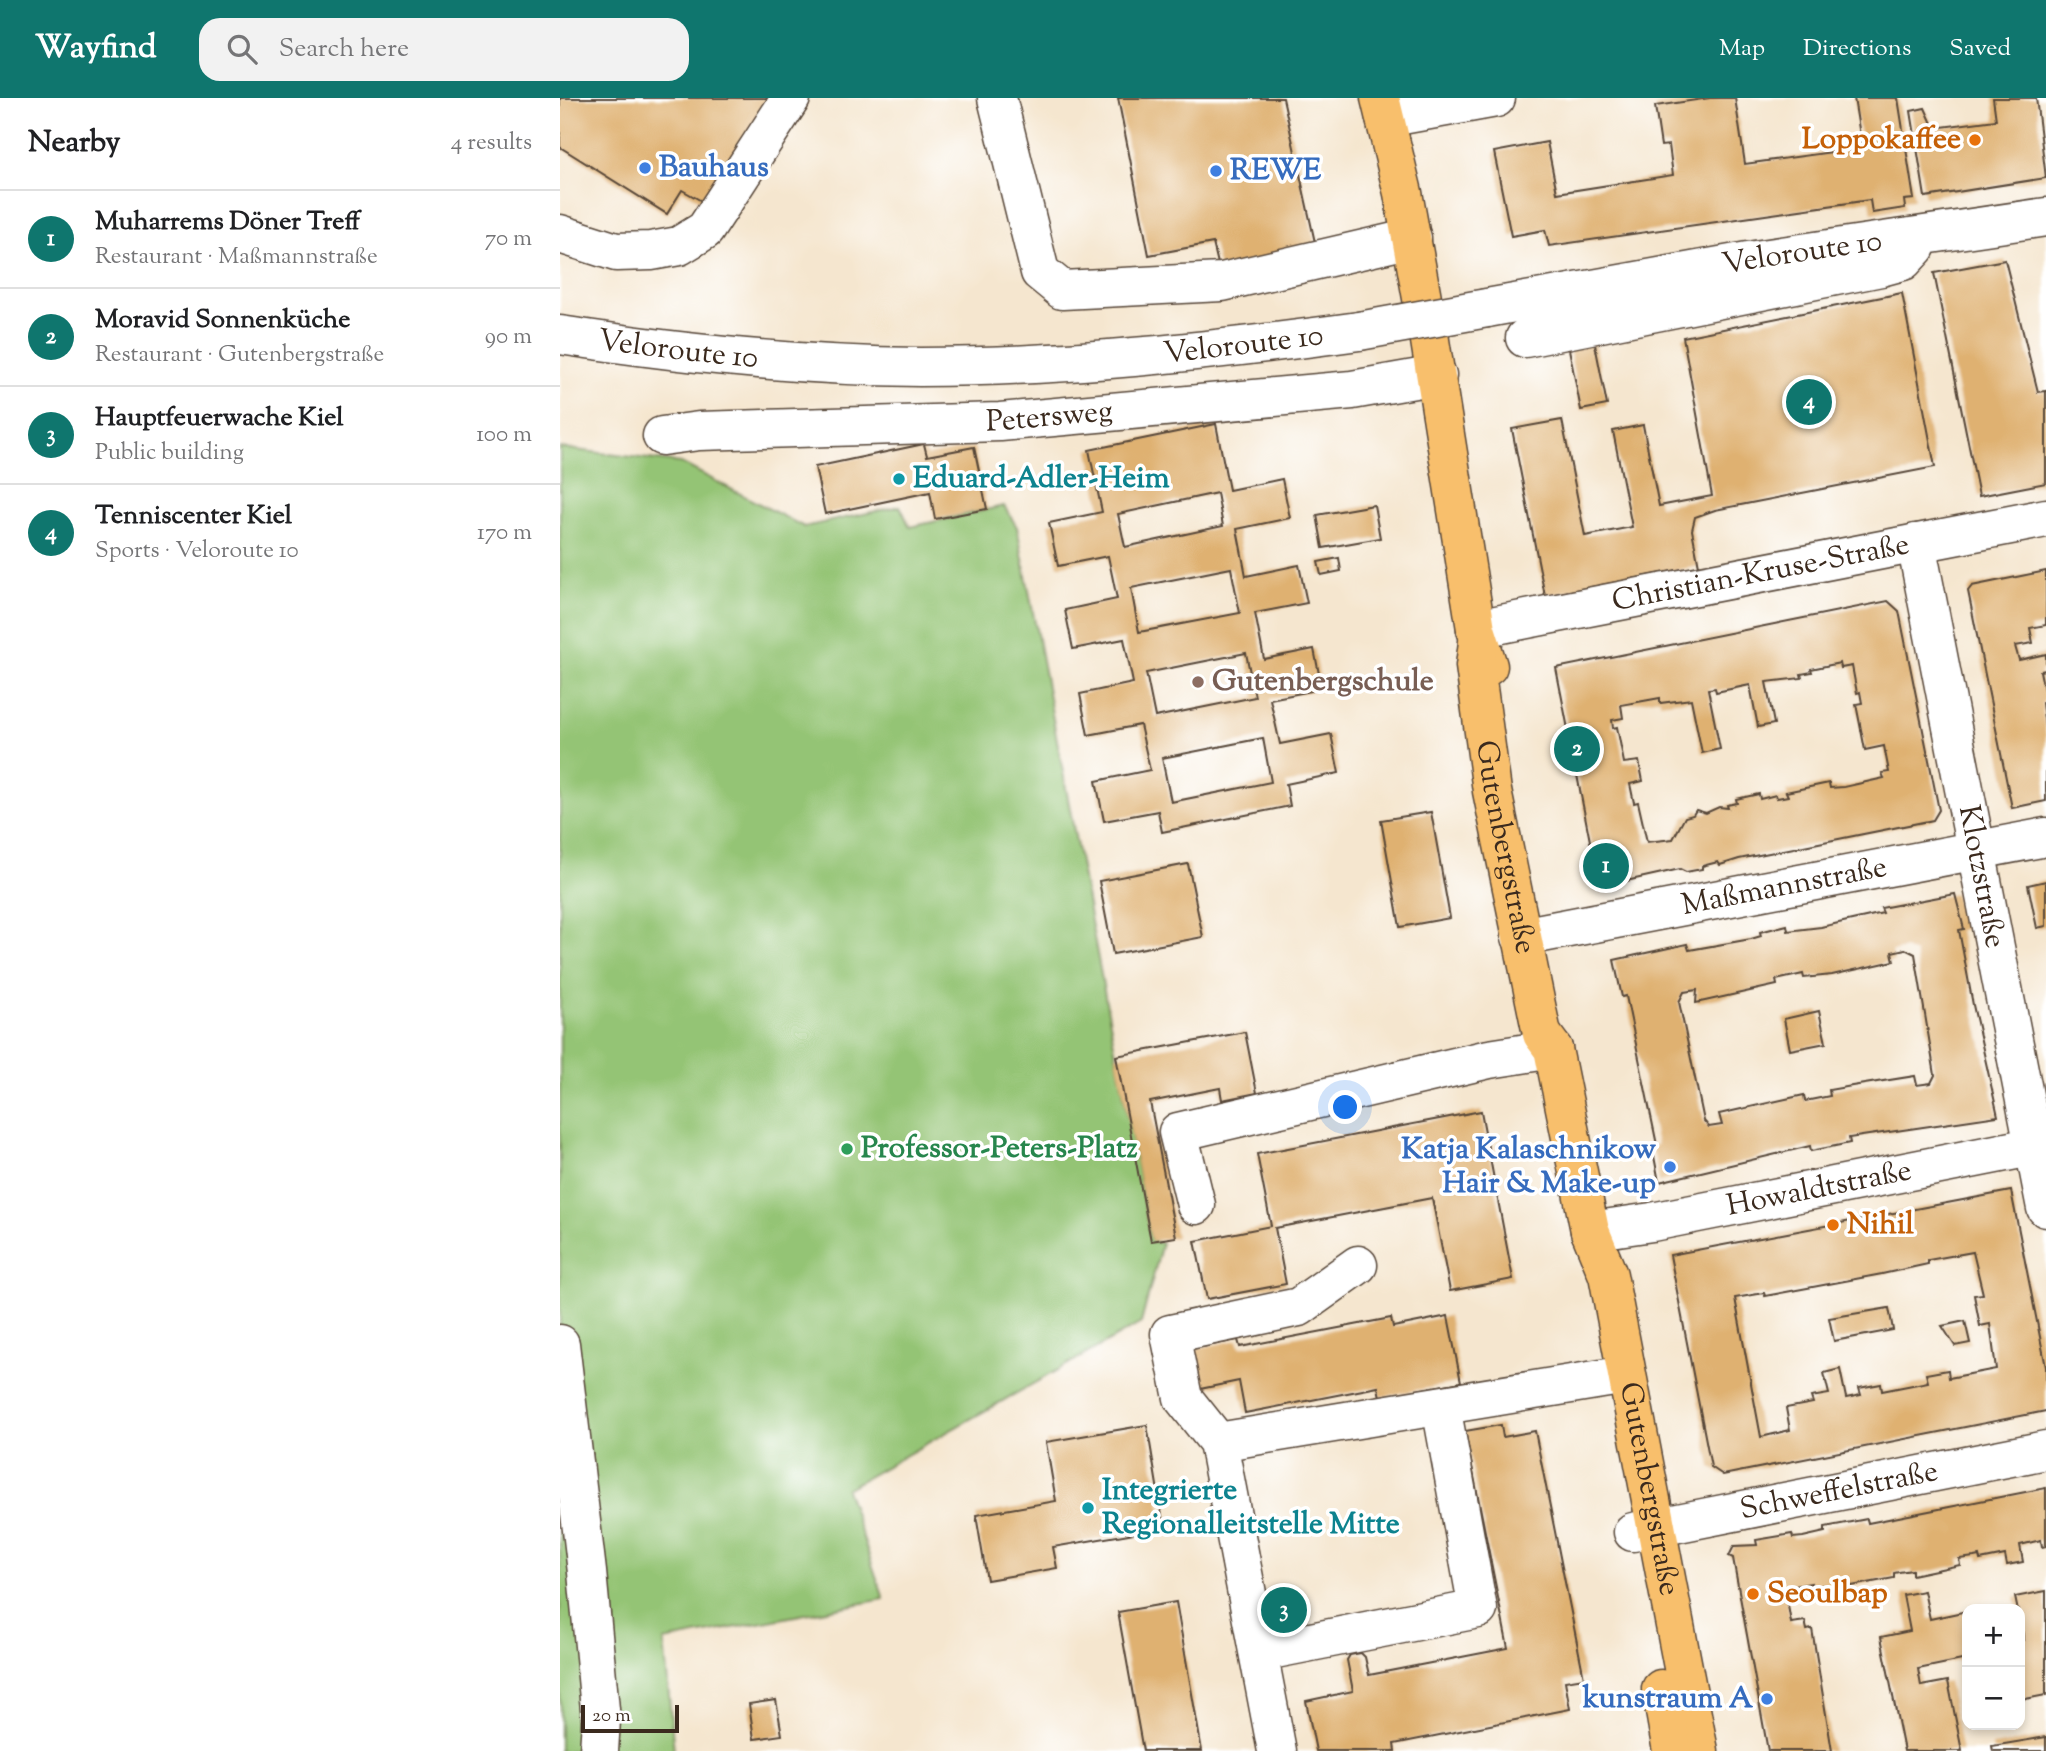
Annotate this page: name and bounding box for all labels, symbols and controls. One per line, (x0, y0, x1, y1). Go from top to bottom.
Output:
search box (199, 18, 689, 81)
text: Wayfind (35, 25, 157, 73)
icon: search (223, 30, 261, 68)
text: Search here (279, 31, 409, 68)
text: Map (1719, 32, 1765, 66)
text: Directions (1803, 32, 1911, 66)
text: Saved (1949, 32, 2011, 66)
place label: Loppokaffee (1802, 119, 1961, 162)
text: Nearby (28, 122, 120, 165)
text: 4 results (451, 127, 532, 160)
marker: Loppokaffee (1967, 132, 1983, 148)
place label: Bauhaus (659, 147, 769, 190)
place label: REWE (1230, 150, 1322, 193)
marker: Bauhaus (637, 160, 653, 176)
marker: REWE (1208, 163, 1224, 179)
text: Muharrems Döner Treff (95, 204, 360, 241)
street label: Veloroute 10 (1719, 220, 1885, 287)
text: 1 (47, 223, 55, 256)
text: 70 m (485, 223, 532, 256)
text: Restaurant · Maßmannstraße (95, 241, 378, 274)
text: Moravid Sonnenküche (95, 302, 350, 339)
street label: Veloroute 10 (1161, 314, 1326, 376)
street label: Veloroute 10 (595, 319, 760, 380)
text: 2 (46, 321, 56, 354)
text: 90 m (485, 321, 532, 354)
text: Restaurant · Gutenbergstraße (95, 339, 384, 372)
pin: 4 (1786, 376, 1832, 428)
street label: Petersweg (985, 390, 1115, 444)
text: Hauptfeuerwache Kiel (95, 400, 343, 437)
text: 3 (46, 419, 56, 452)
text: 100 m (476, 419, 532, 452)
text: Public building (95, 437, 244, 470)
place label: Eduard-Adler-Heim (913, 458, 1170, 501)
marker: Eduard-Adler-Heim (891, 471, 907, 487)
text: Tenniscenter Kiel (95, 498, 292, 535)
text: 4 (45, 517, 57, 550)
text: 170 m (477, 517, 532, 550)
street label: Christian-Kruse-Straße (1608, 524, 1913, 624)
text: Sports · Veloroute 10 (95, 535, 299, 568)
place label: Gutenbergschule (1212, 661, 1434, 704)
marker: Gutenbergschule (1190, 674, 1206, 690)
pin: 2 (1554, 723, 1600, 775)
street label: Gutenbergstraße (1464, 738, 1547, 958)
street label: Klotzstraße (1946, 802, 2016, 952)
pin: 1 (1583, 840, 1629, 892)
street label: Maßmannstraße (1678, 846, 1891, 927)
your location (1328, 1090, 1362, 1124)
place label: Professor-Peters-Platz (861, 1128, 1138, 1171)
place label: Katja Kalaschnikow Hair & Make-up (1401, 1129, 1657, 1206)
marker: Professor-Peters-Platz (839, 1141, 855, 1157)
street label: Howaldtstraße (1723, 1150, 1915, 1228)
marker: Katja Kalaschnikow Hair & Make-up (1662, 1159, 1678, 1175)
place label: Nihil (1847, 1204, 1914, 1247)
marker: Nihil (1825, 1217, 1841, 1233)
street label: Gutenbergstraße (1607, 1378, 1690, 1599)
street label: Schweffelstraße (1736, 1450, 1942, 1532)
place label: Integrierte Regionalleitstelle Mitte (1102, 1470, 1400, 1547)
marker: Integrierte Regionalleitstelle Mitte (1080, 1500, 1096, 1516)
place label: Seoulbap (1767, 1573, 1888, 1616)
pin: 3 (1261, 1584, 1307, 1636)
marker: Seoulbap (1745, 1586, 1761, 1602)
map controls (1962, 1604, 2025, 1730)
button: + (1962, 1604, 2025, 1667)
button: − (1962, 1667, 2025, 1730)
place label: kunstraum A (1582, 1678, 1754, 1721)
marker: kunstraum A (1759, 1691, 1775, 1707)
scale bar (581, 1702, 679, 1734)
text: 20 m (592, 1703, 631, 1730)

